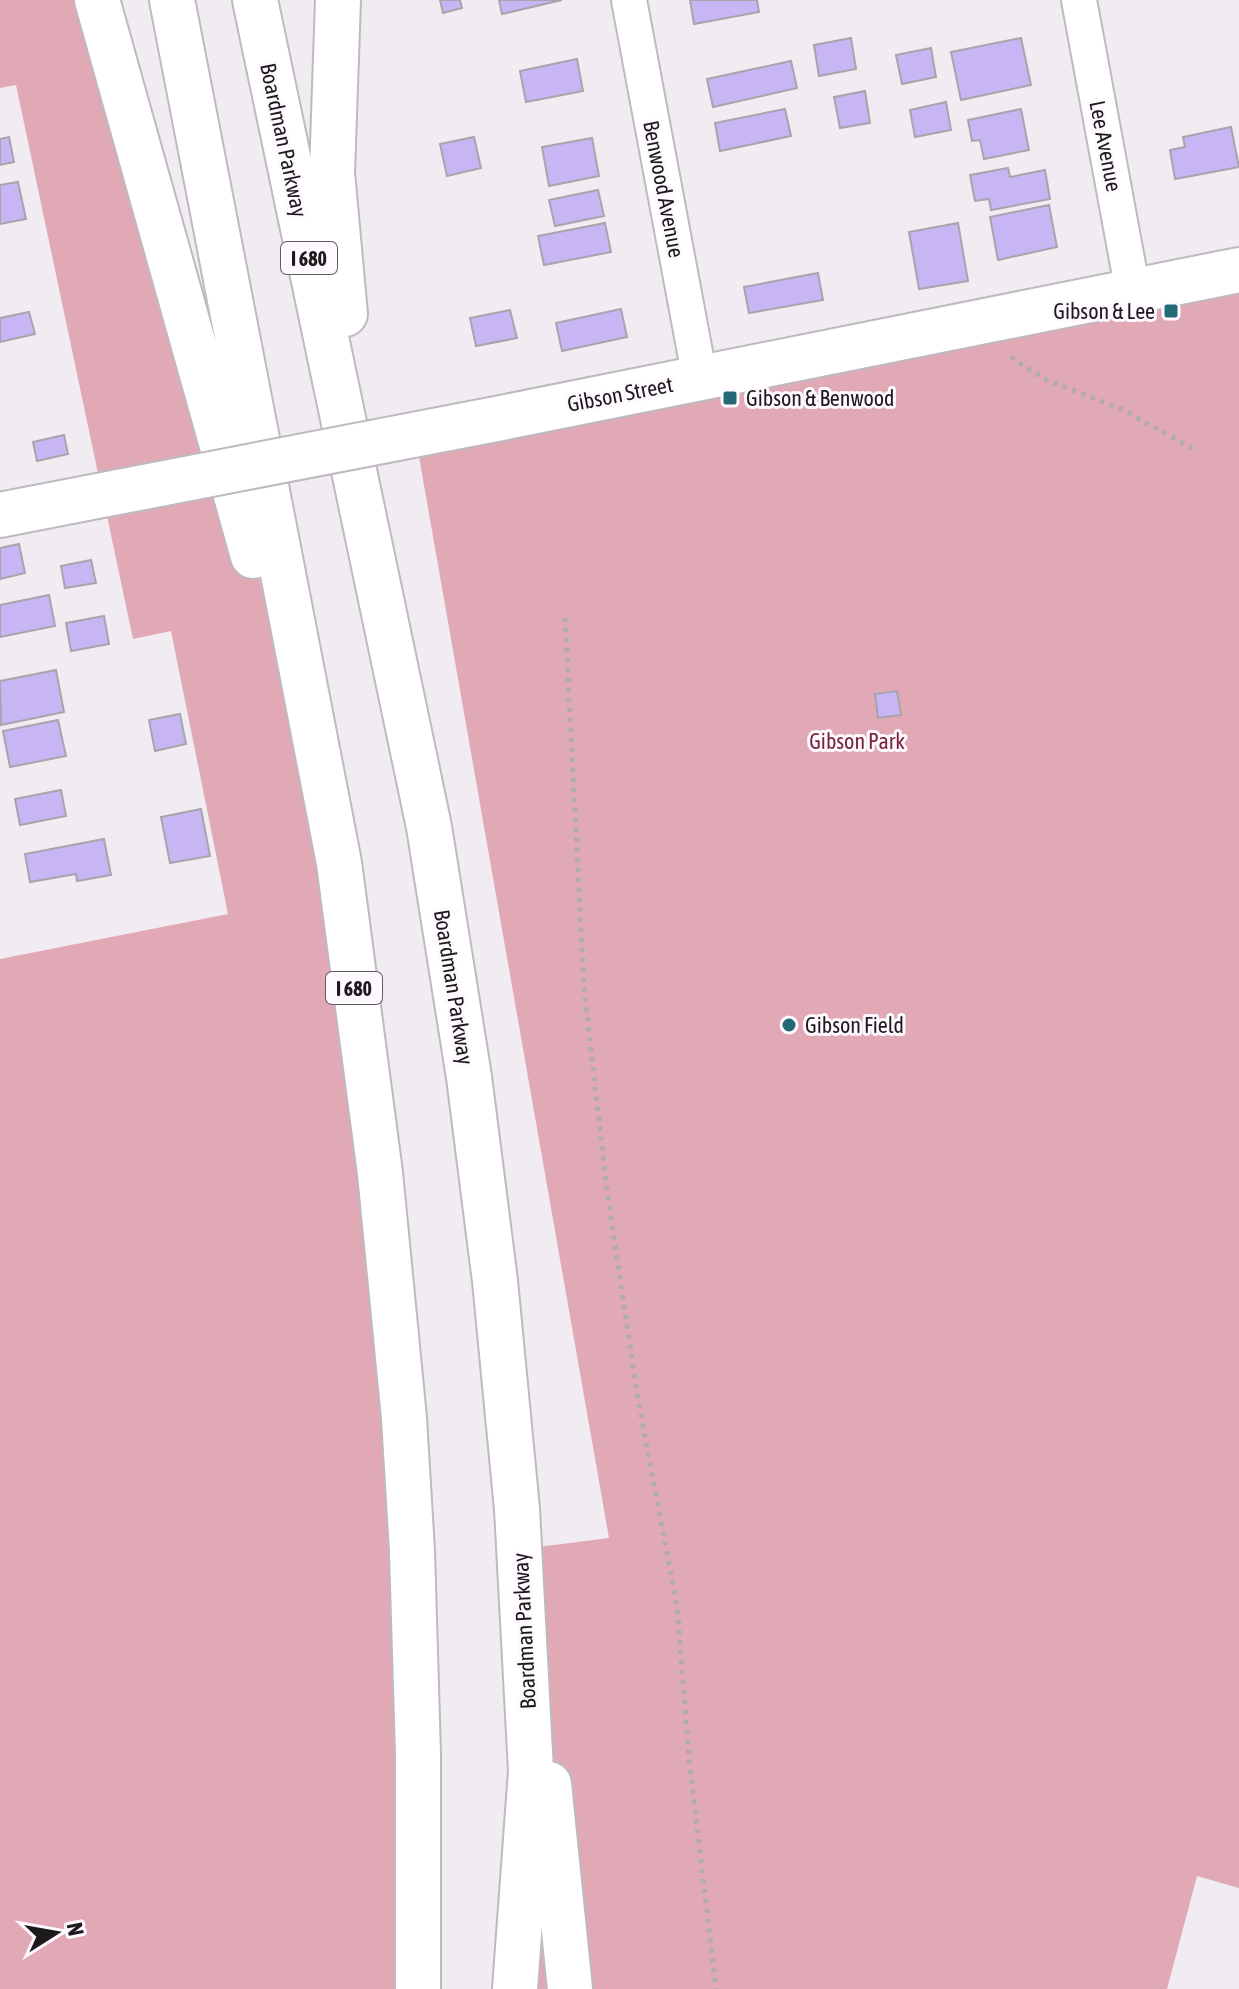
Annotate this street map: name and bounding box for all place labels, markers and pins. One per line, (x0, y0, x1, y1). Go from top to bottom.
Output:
place label: Gibson & Lee (1053, 298, 1155, 324)
marker: Gibson & Lee (1162, 302, 1180, 320)
place label: Gibson & Benwood (746, 385, 895, 411)
marker: Gibson & Benwood (721, 389, 739, 407)
place label: Gibson Field (805, 1012, 904, 1038)
marker: Gibson Field (780, 1016, 798, 1034)

